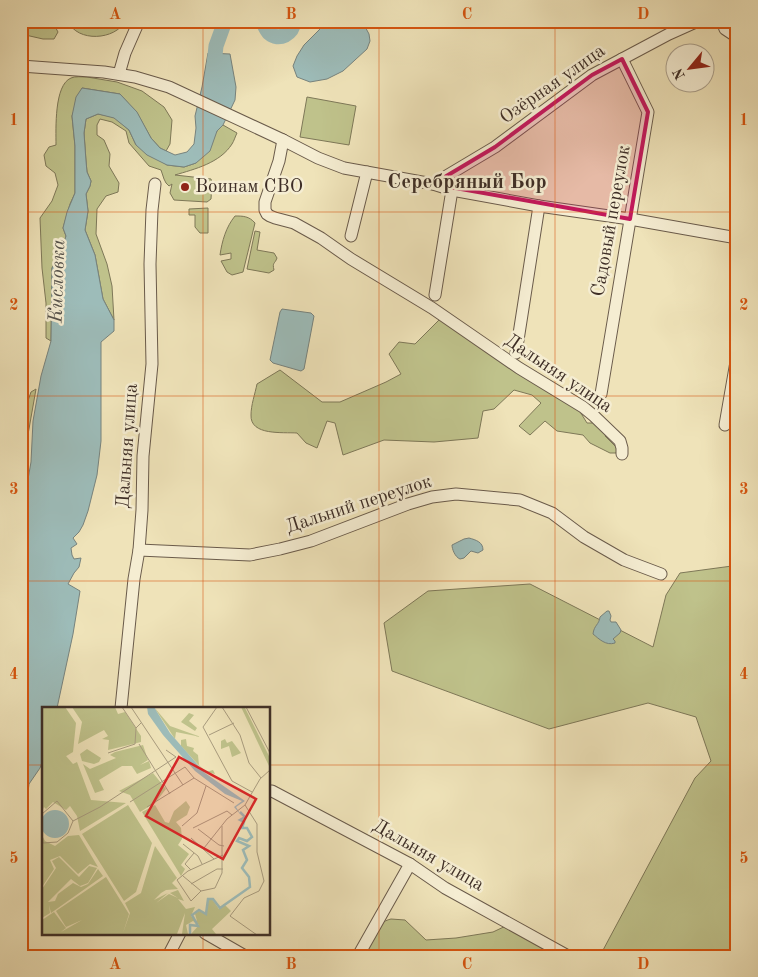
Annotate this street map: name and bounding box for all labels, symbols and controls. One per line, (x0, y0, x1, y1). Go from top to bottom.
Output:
text: A (109, 7, 121, 23)
text: B (285, 7, 297, 23)
text: C (462, 7, 472, 23)
text: D (637, 7, 649, 23)
street label: Озёрная улица (497, 41, 610, 128)
north arrow (666, 42, 716, 92)
text: N (671, 65, 688, 82)
text: 1 (9, 113, 19, 129)
text: 1 (739, 113, 749, 129)
street label: Садовый переулок (589, 143, 635, 298)
district label: Серебряный Бор (387, 172, 547, 193)
place label: Воинам СВО (195, 178, 303, 197)
marker: Воинам СВО (179, 181, 191, 193)
water label: Кисловка (47, 238, 69, 324)
text: 2 (9, 298, 19, 314)
text: 2 (739, 298, 749, 314)
street label: Дальняя улица (501, 331, 616, 417)
street label: Дальняя улица (114, 382, 142, 509)
street label: Дальний переулок (284, 472, 435, 538)
text: 3 (9, 482, 19, 498)
text: 3 (739, 482, 749, 498)
text: 4 (9, 667, 19, 683)
text: 4 (739, 667, 749, 683)
inset map (42, 707, 270, 934)
street label: Дальняя улица (369, 817, 487, 896)
text: 5 (9, 851, 19, 867)
text: 5 (739, 851, 749, 867)
text: A (109, 957, 121, 973)
text: B (285, 957, 297, 973)
text: C (462, 957, 472, 973)
text: D (637, 957, 649, 973)

